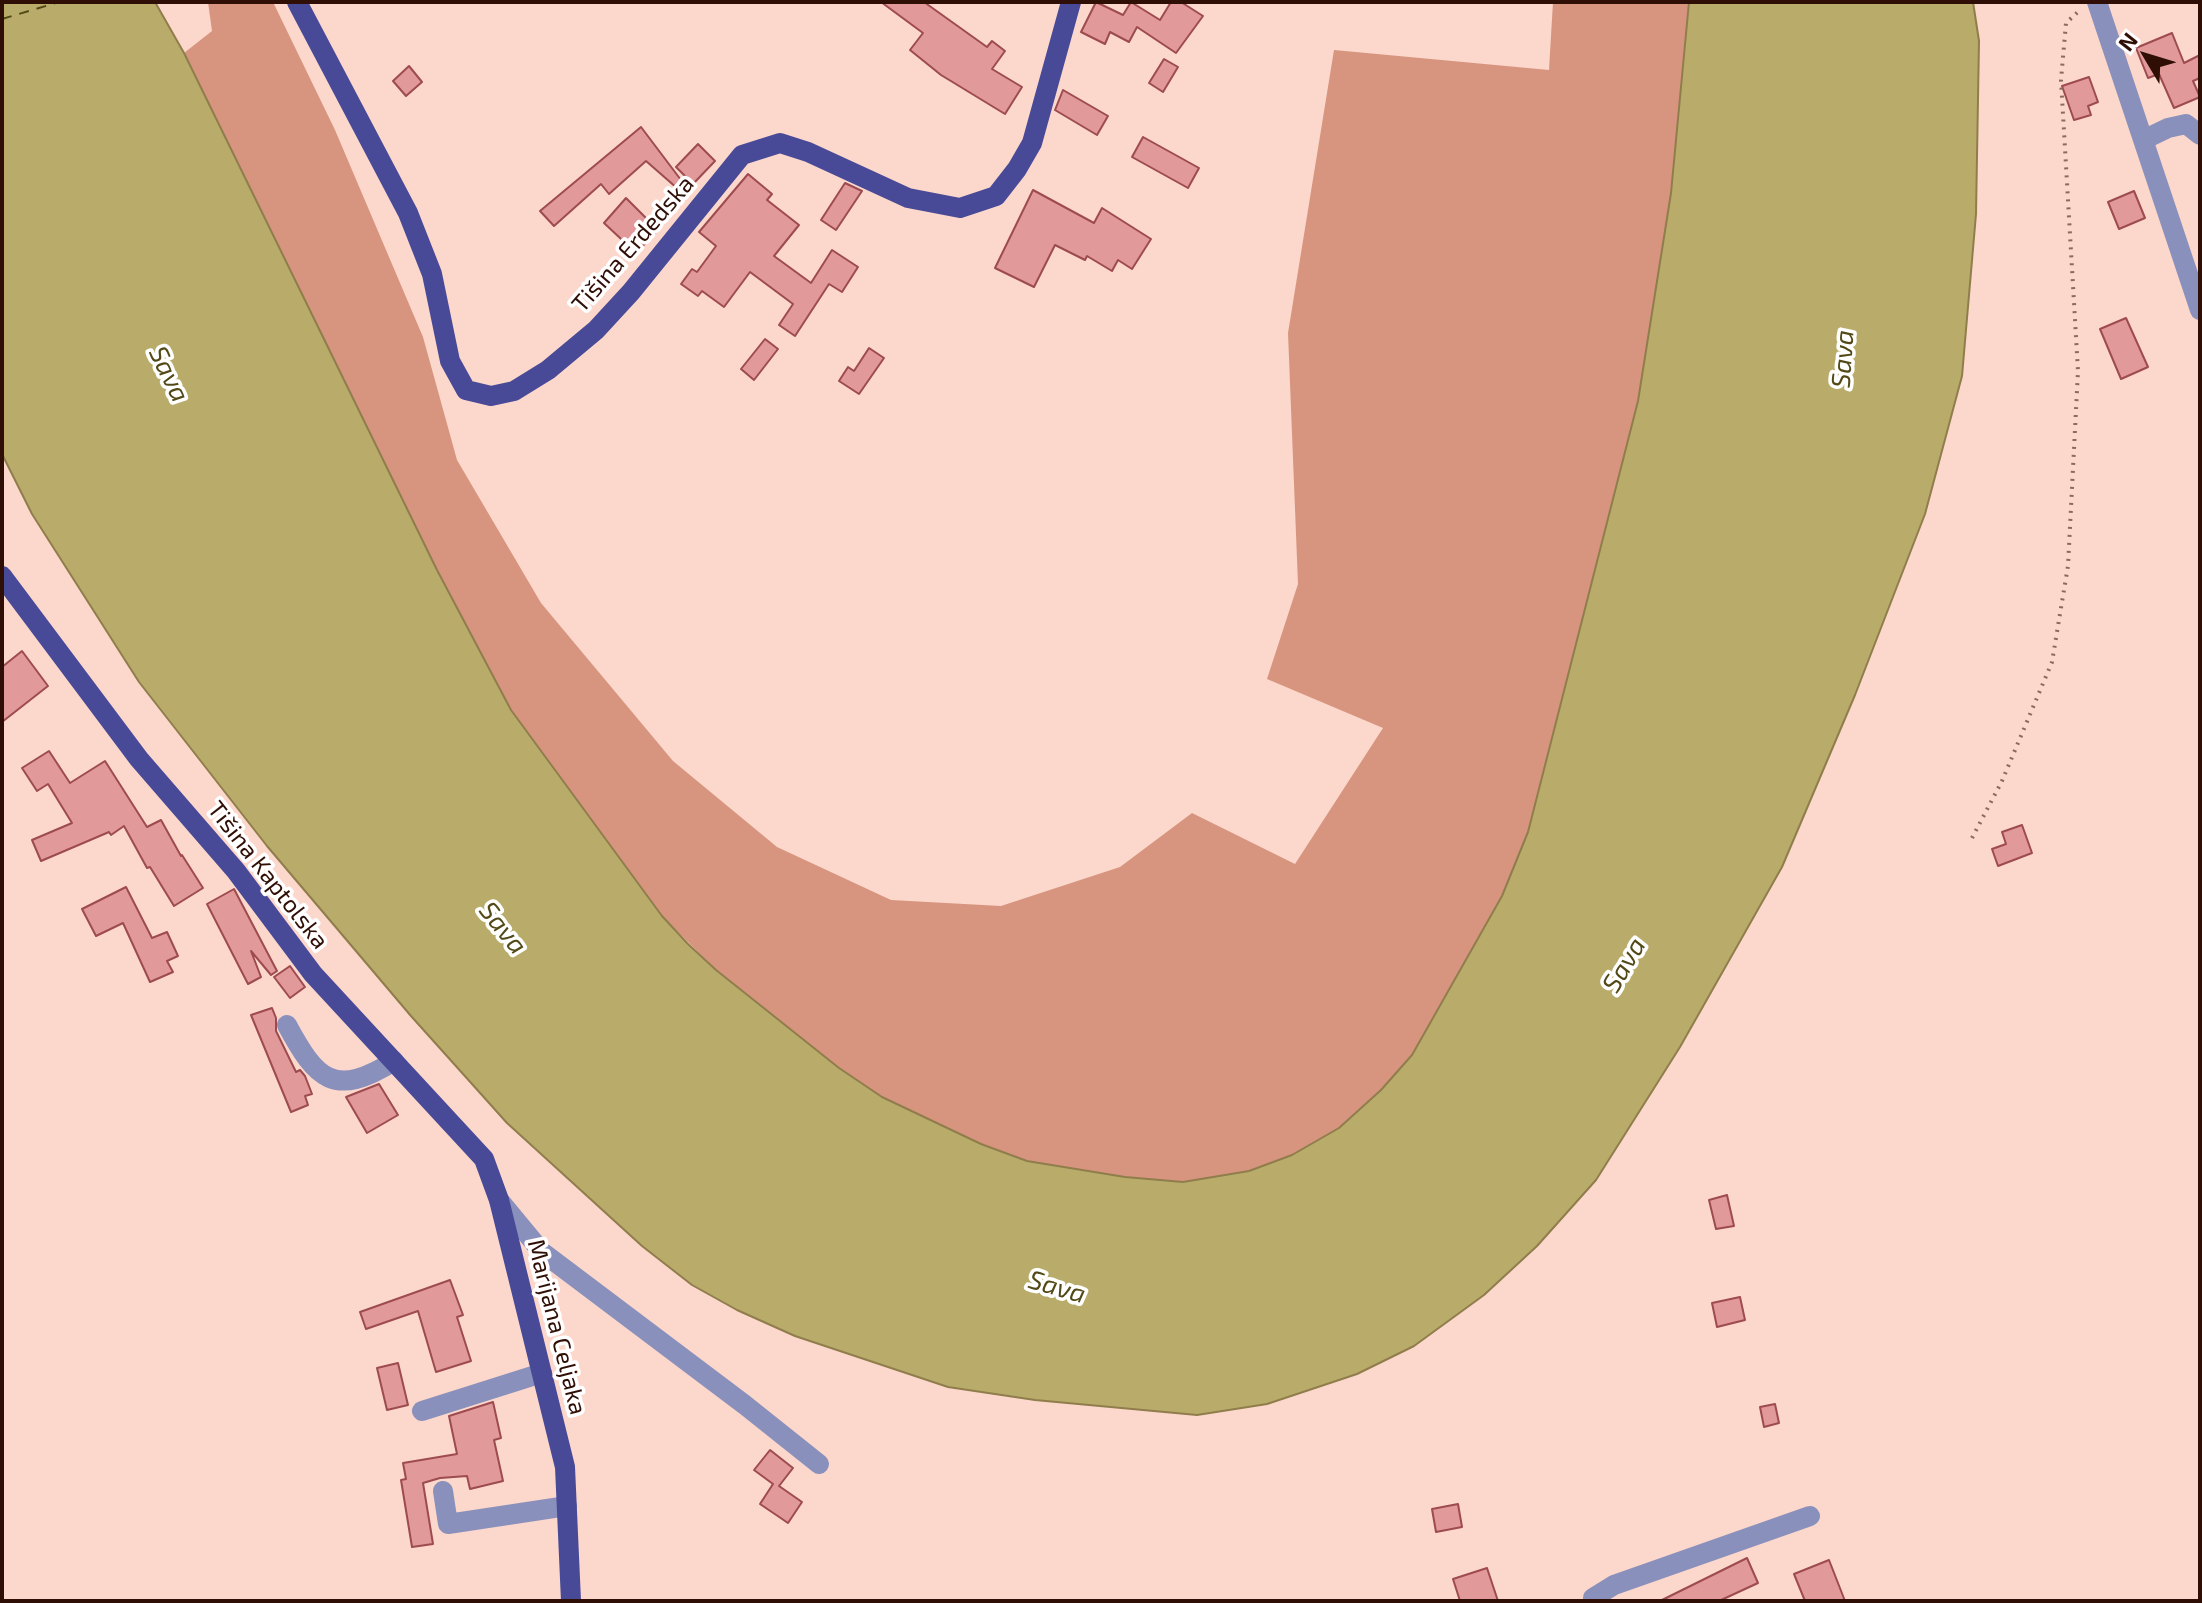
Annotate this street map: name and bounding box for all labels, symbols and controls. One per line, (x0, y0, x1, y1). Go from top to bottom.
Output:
north arrow (2106, 16, 2186, 96)
text: N (2112, 27, 2142, 55)
street label: Tišina Erdedska (566, 170, 700, 318)
water label: Sava (1825, 329, 1861, 389)
water label: Sava (142, 341, 196, 407)
street label: Tišina Kaptolska (201, 796, 335, 954)
water label: Sava (473, 896, 533, 960)
water label: Sava (1596, 932, 1652, 998)
street label: Marijana Celjaka (521, 1236, 593, 1418)
water label: Sava (1025, 1264, 1089, 1310)

